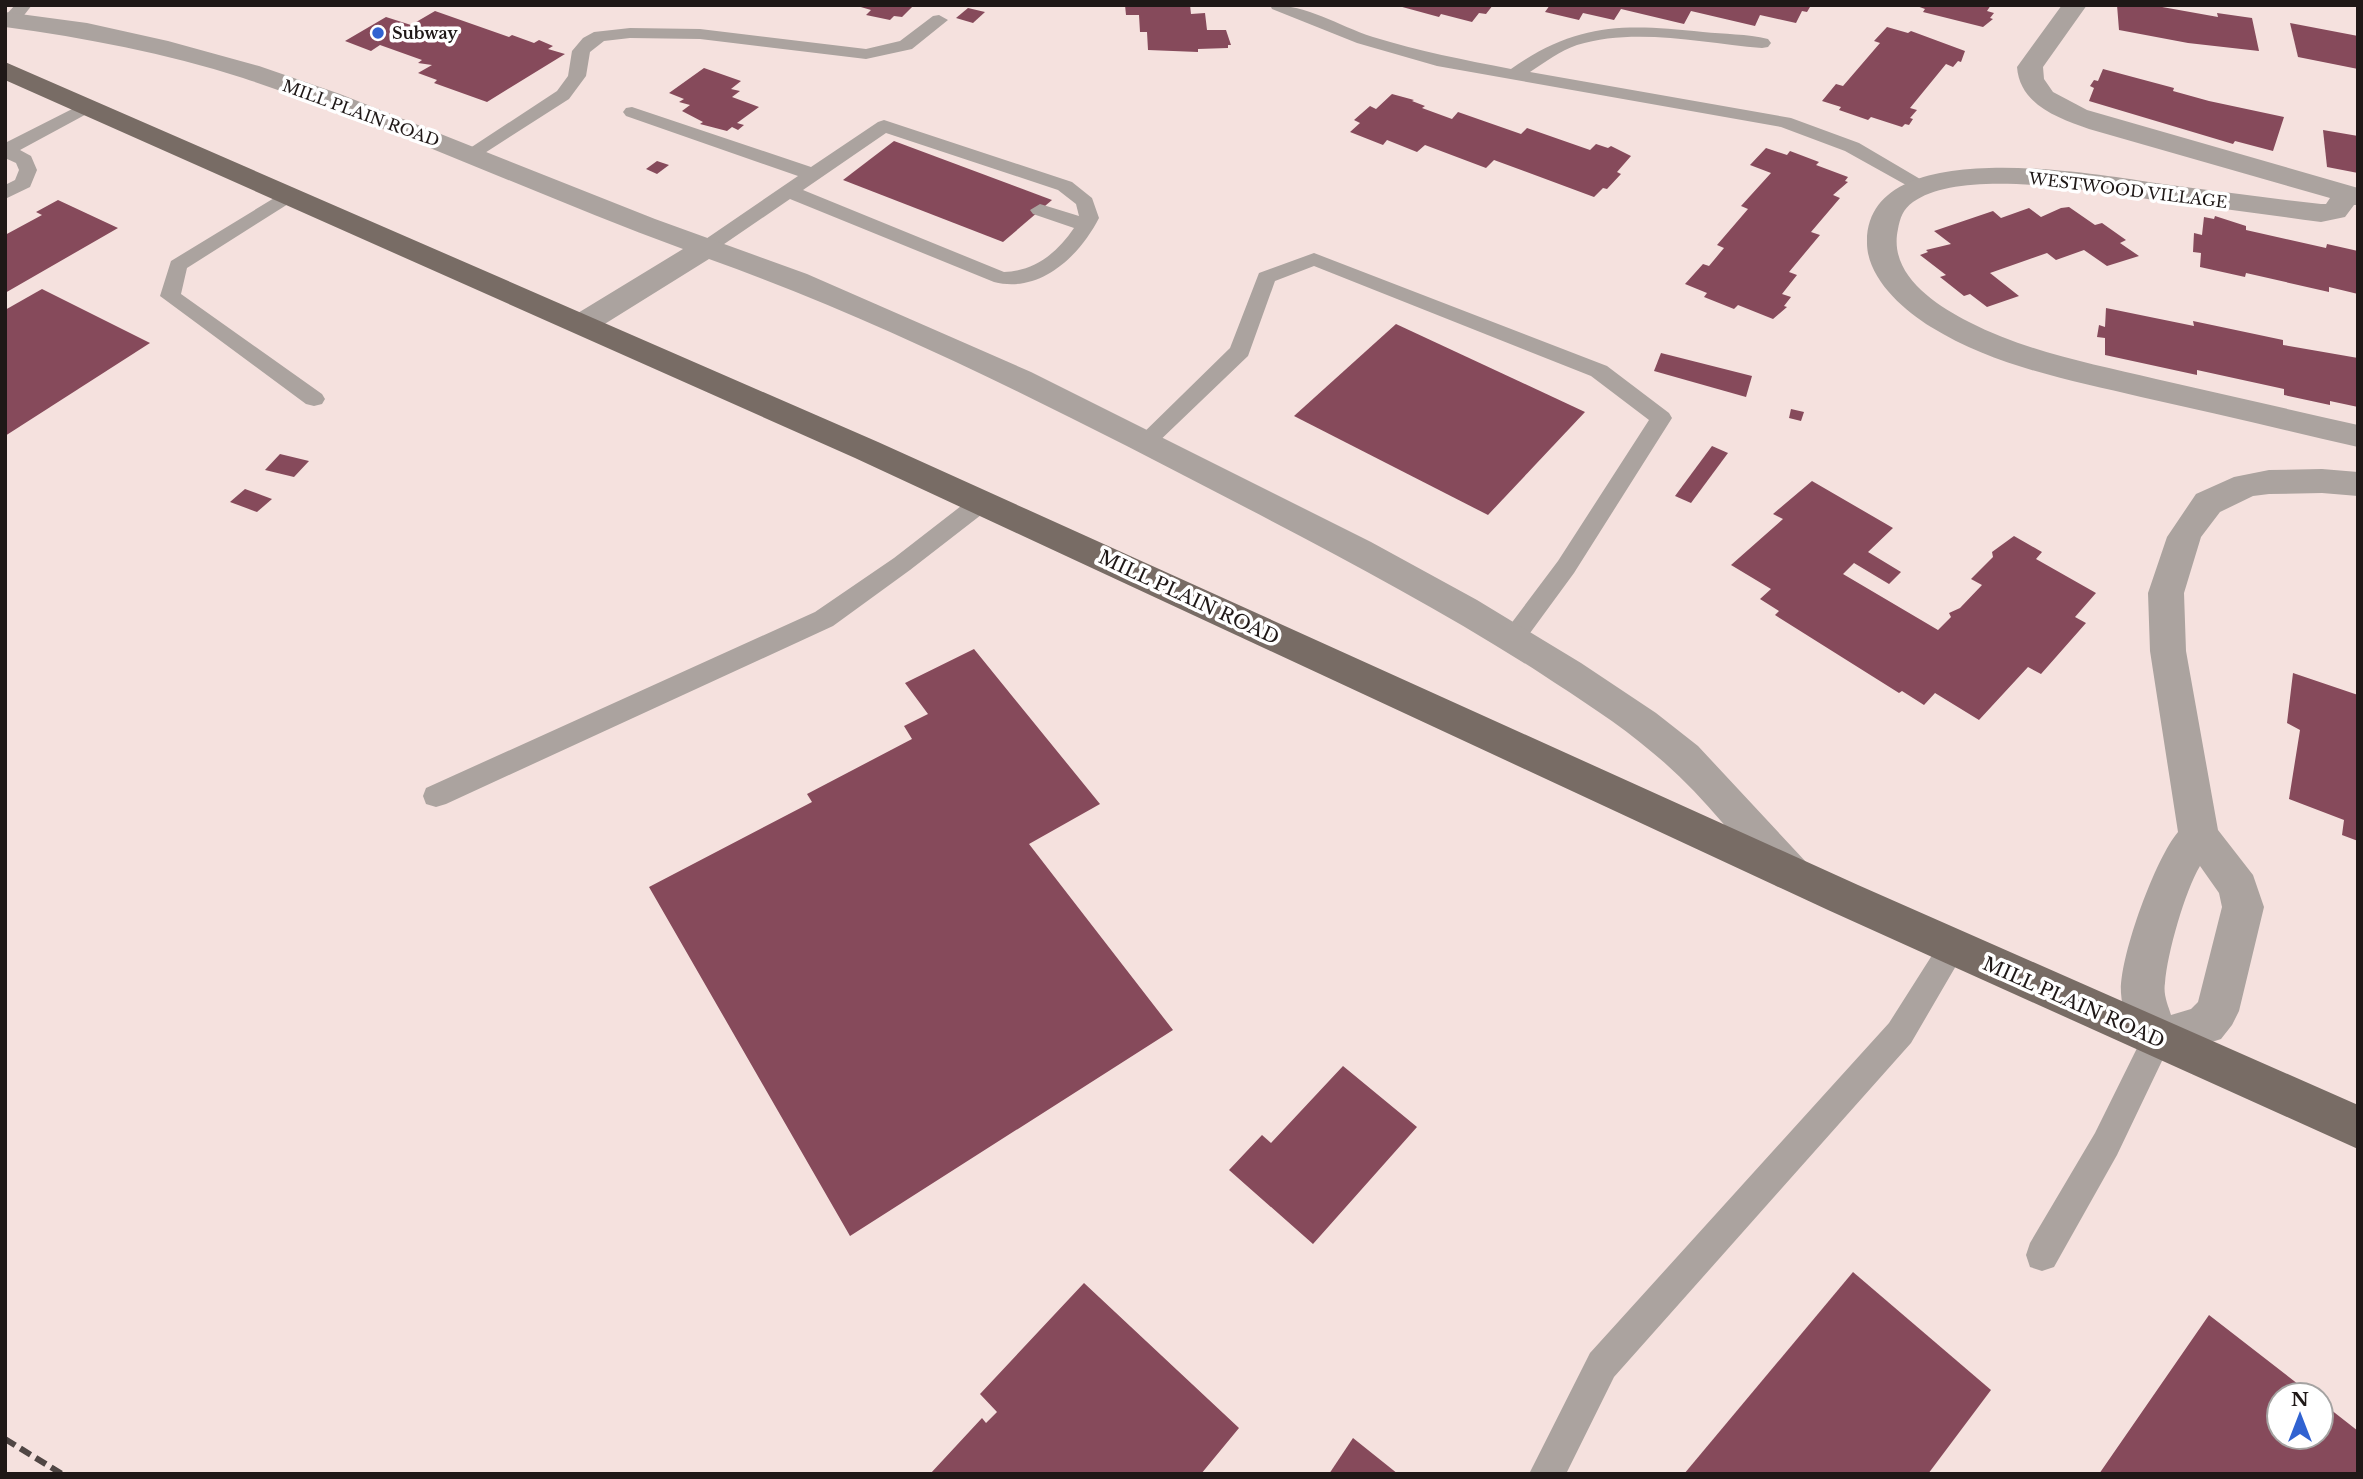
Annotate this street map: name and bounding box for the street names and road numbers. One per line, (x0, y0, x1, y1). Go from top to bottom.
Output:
street label: MILL PLAIN ROAD (280, 75, 442, 151)
street label: WESTWOOD VILLAGE (2027, 168, 2228, 212)
street label: MILL PLAIN ROAD (1095, 545, 1283, 649)
street label: MILL PLAIN ROAD (1979, 952, 2168, 1053)

